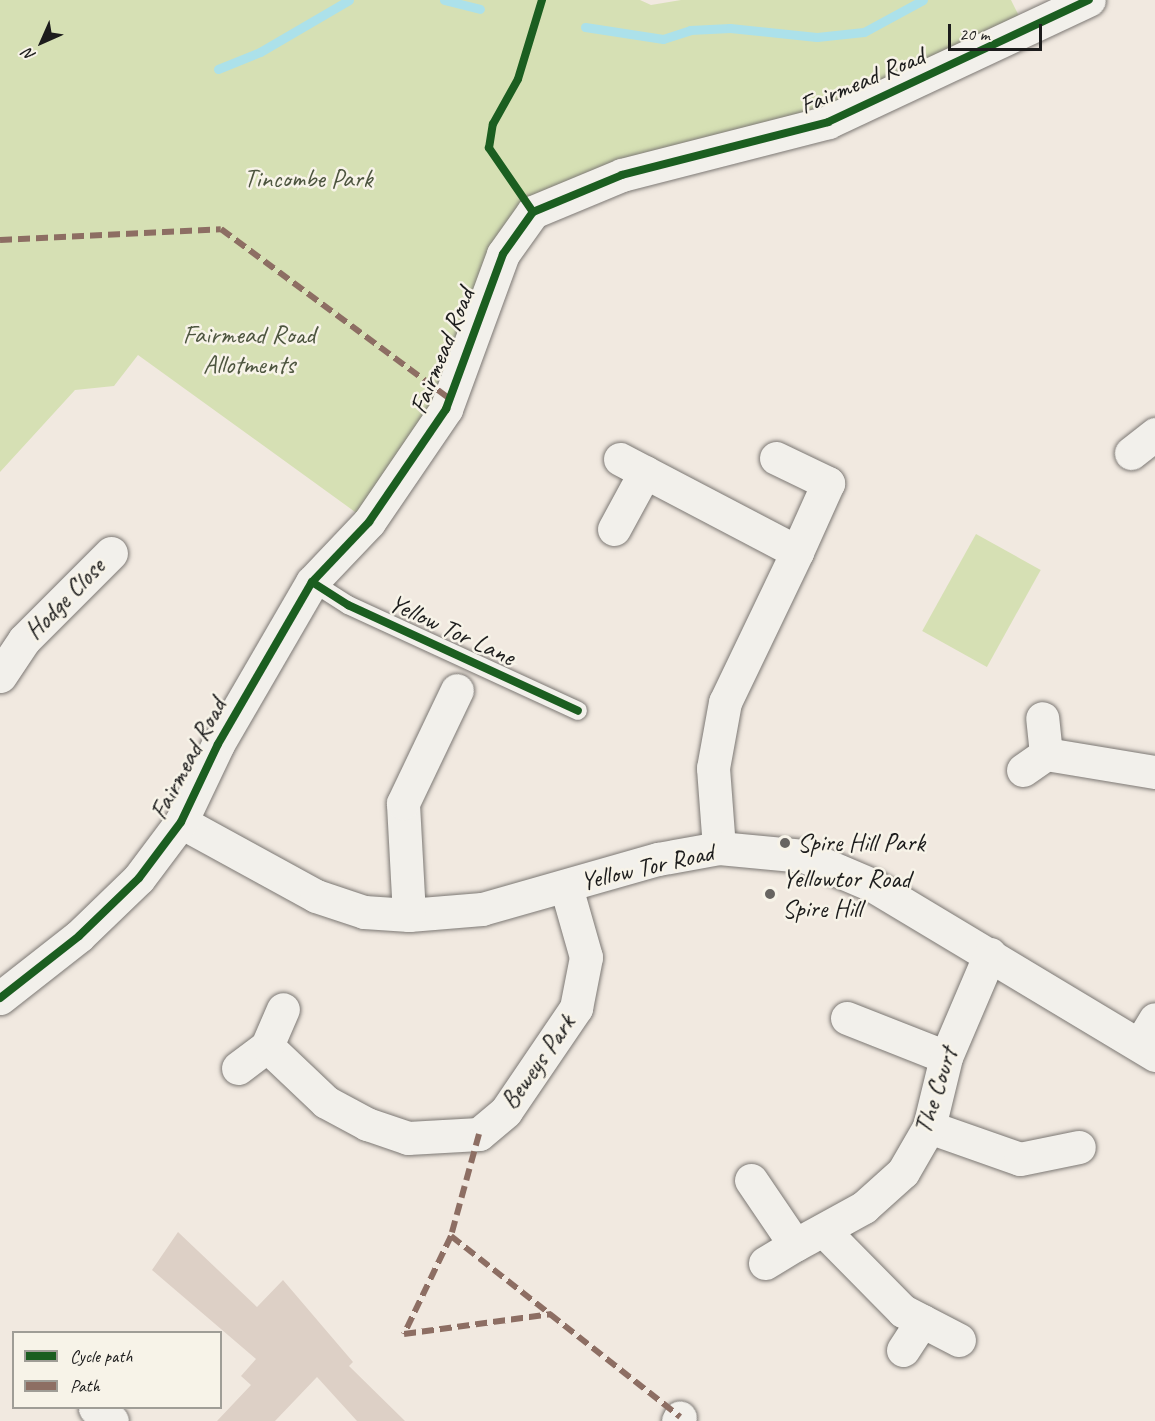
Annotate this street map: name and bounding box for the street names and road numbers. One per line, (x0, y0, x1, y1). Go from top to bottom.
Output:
street label: Fairmead Road (795, 41, 929, 121)
street label: Fairmead Road (403, 284, 481, 418)
street label: Hodge Close (19, 552, 111, 646)
street label: Yellow Tor Lane (384, 587, 520, 673)
street label: Fairmead Road (143, 693, 233, 825)
street label: Yellow Tor Road (577, 837, 717, 897)
street label: Beweys Park (494, 1008, 582, 1116)
street label: The Court (908, 1044, 964, 1138)

